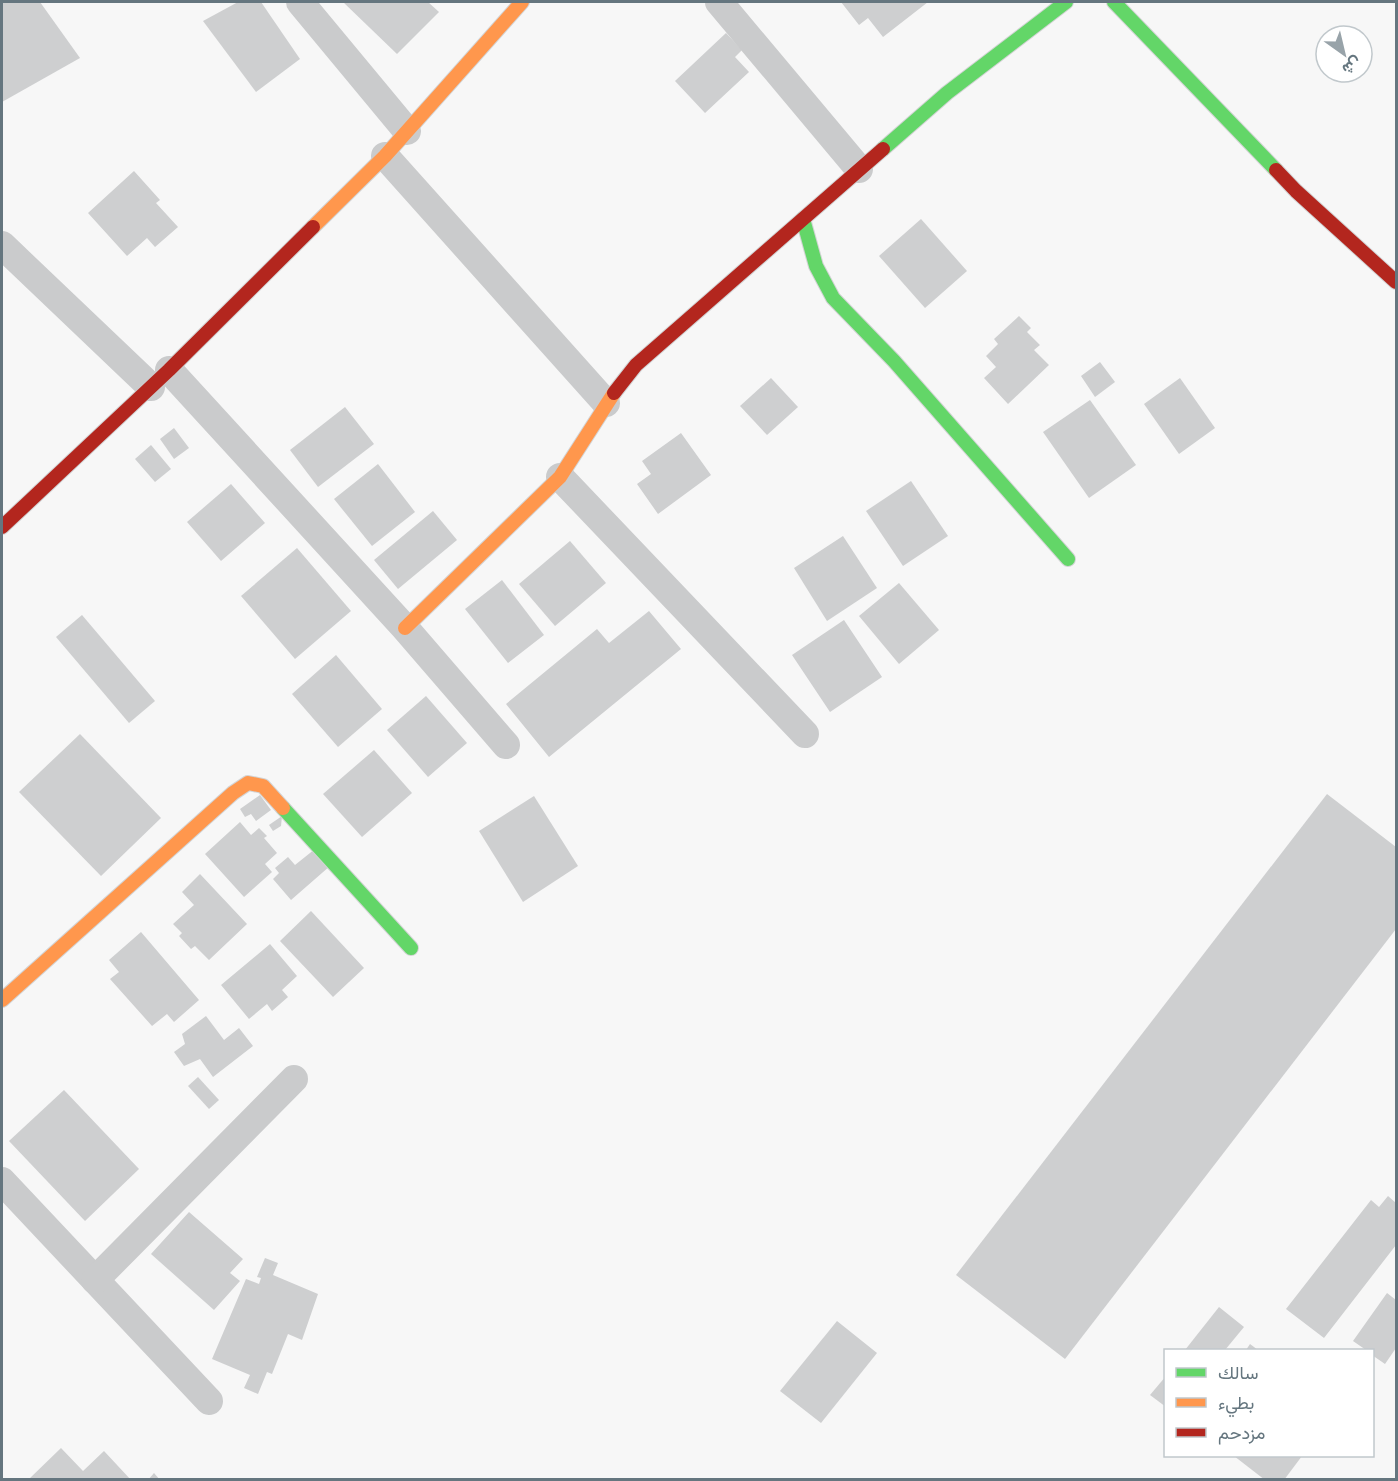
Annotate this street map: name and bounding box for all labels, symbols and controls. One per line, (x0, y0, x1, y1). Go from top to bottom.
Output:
north arrow (1314, 24, 1374, 84)
text: ش (1339, 53, 1365, 78)
legend (1164, 1349, 1374, 1457)
text: سالك (1218, 1363, 1258, 1383)
text: بطيء (1218, 1393, 1254, 1418)
text: مزدحم (1218, 1423, 1265, 1445)

